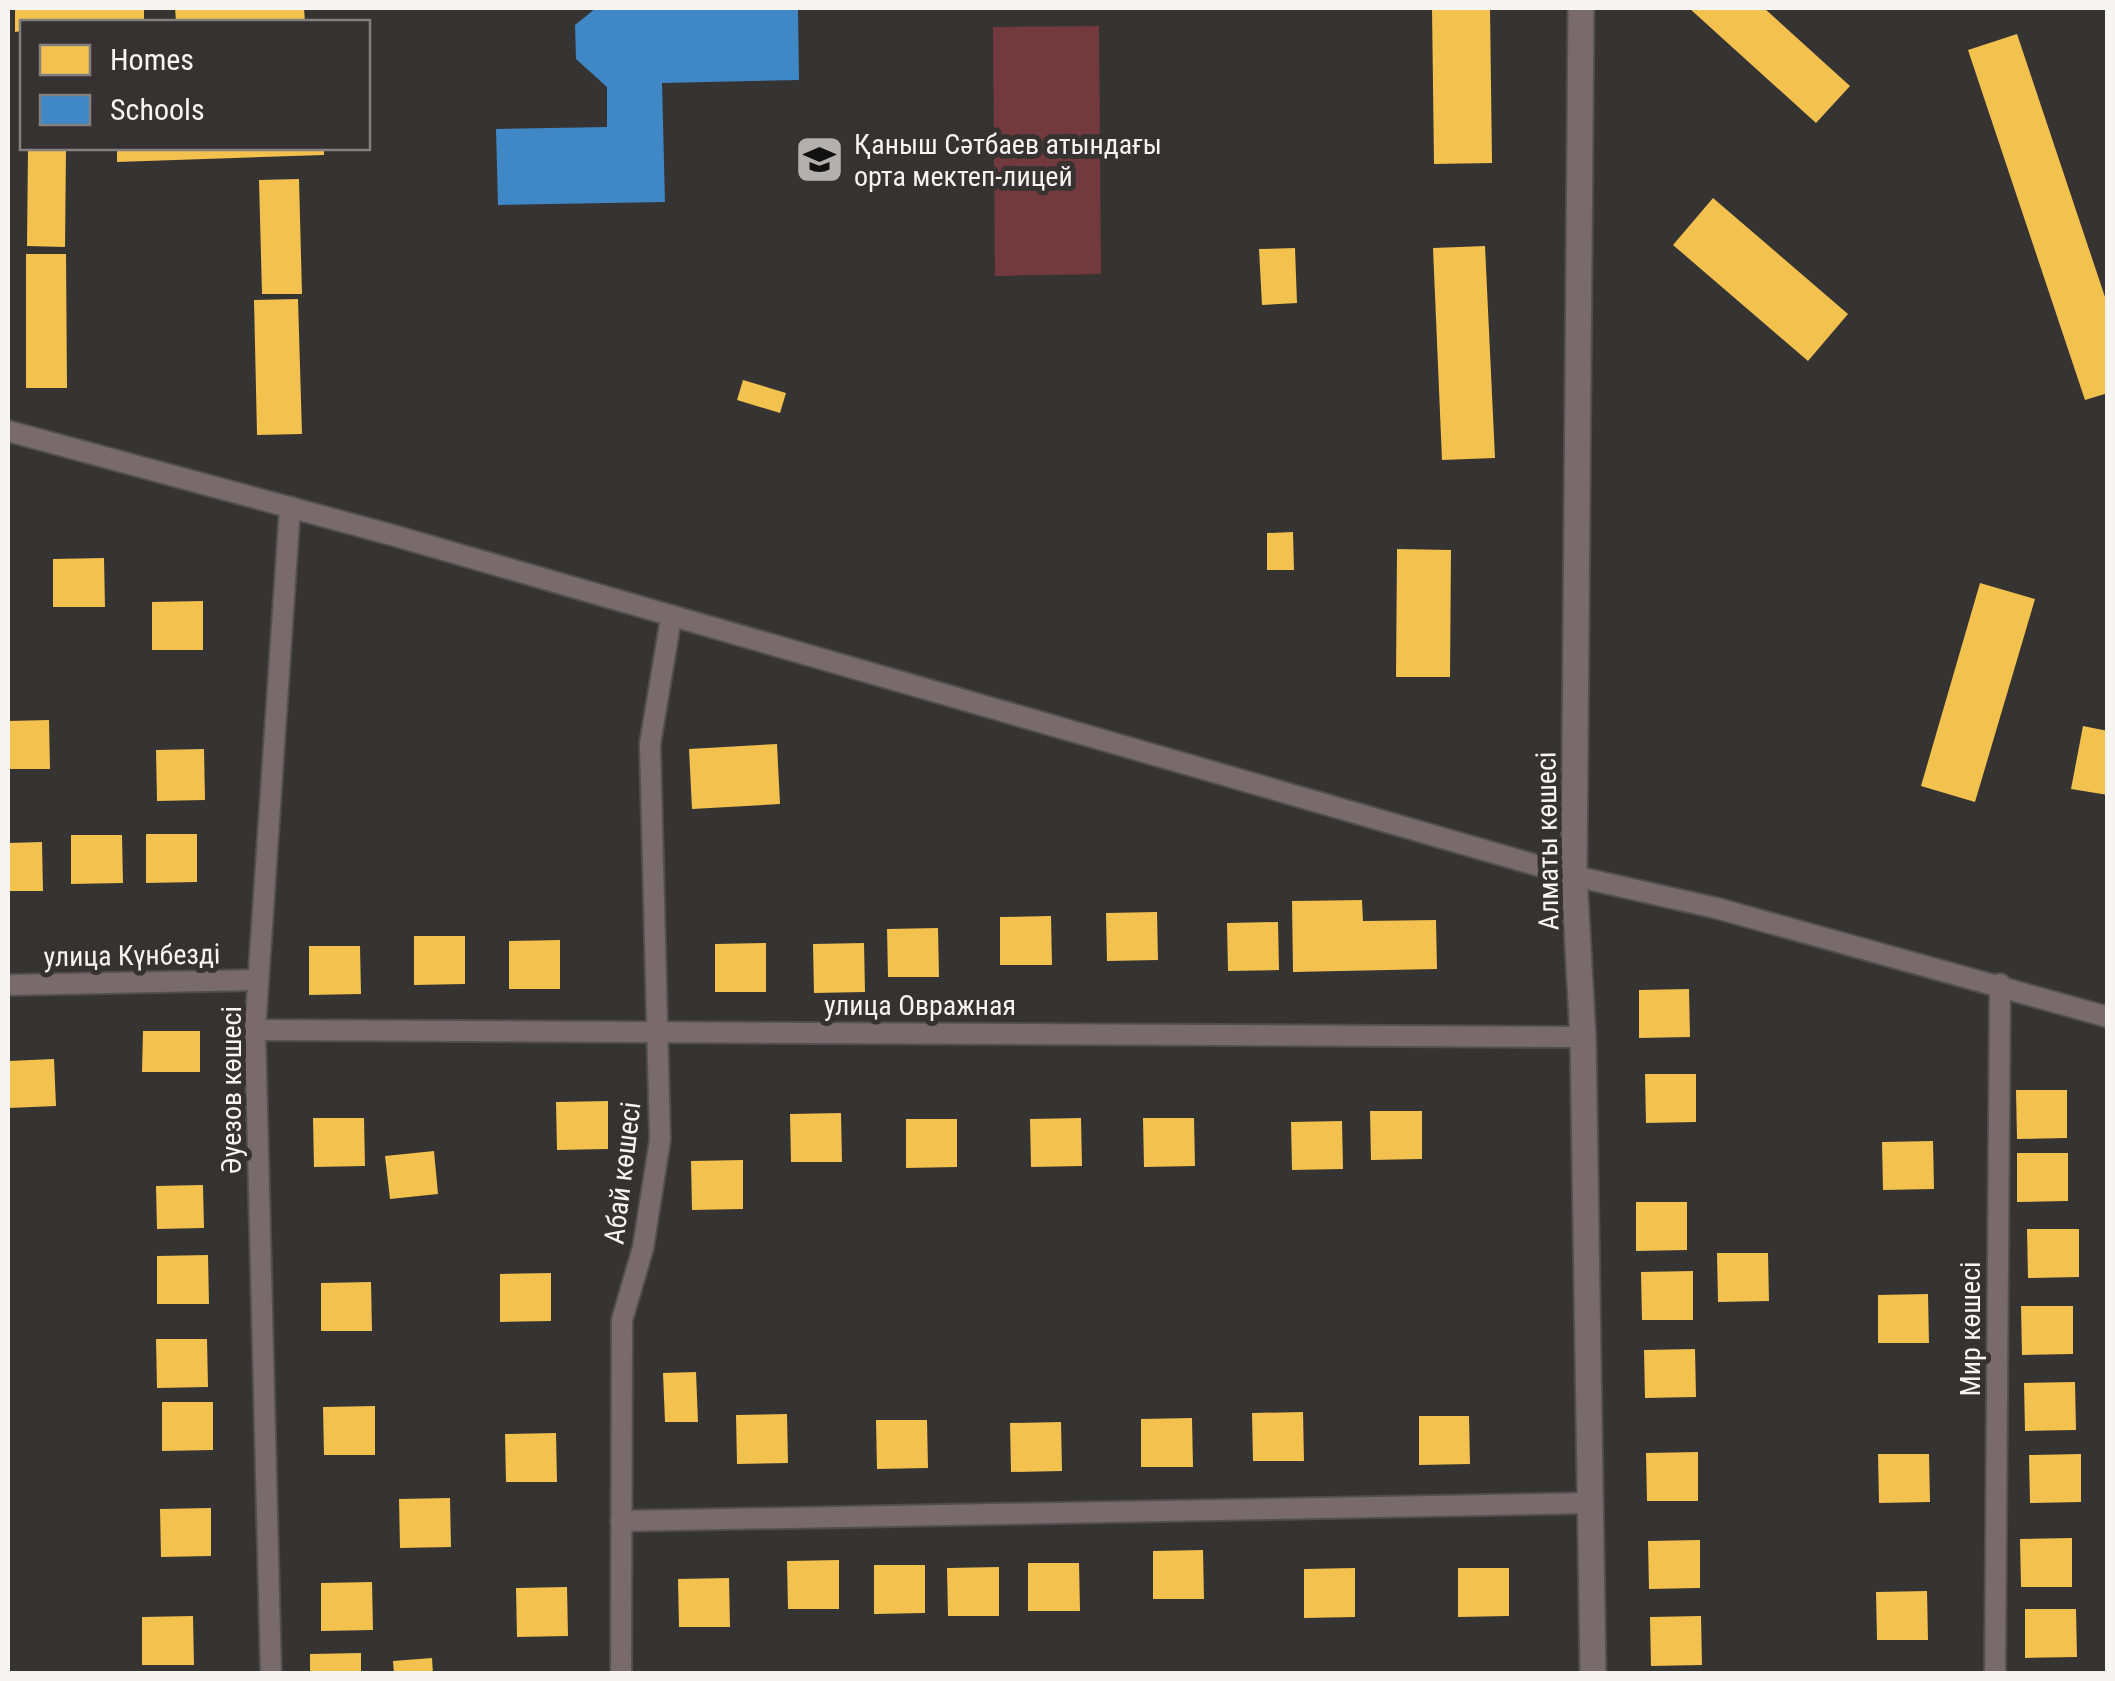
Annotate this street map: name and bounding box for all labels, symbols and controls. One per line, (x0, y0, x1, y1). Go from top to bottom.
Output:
legend (20, 20, 370, 150)
text: Homes (110, 42, 194, 77)
text: Schools (110, 92, 205, 127)
place label: Қаныш Сәтбаев атындағы орта мектеп-лицей (854, 128, 1162, 193)
school or university icon: Қаныш Сәтбаев атындағы орта мектеп-лицей (793, 134, 845, 186)
street label: Алматы көшесі (1529, 751, 1566, 931)
street label: улица Күнбезді (43, 937, 221, 974)
street label: улица Овражная (824, 989, 1016, 1022)
street label: Әуезов көшесі (215, 1006, 248, 1174)
street label: Абай көшесі (597, 1100, 648, 1246)
street label: Мир көшесі (1954, 1261, 1987, 1397)

